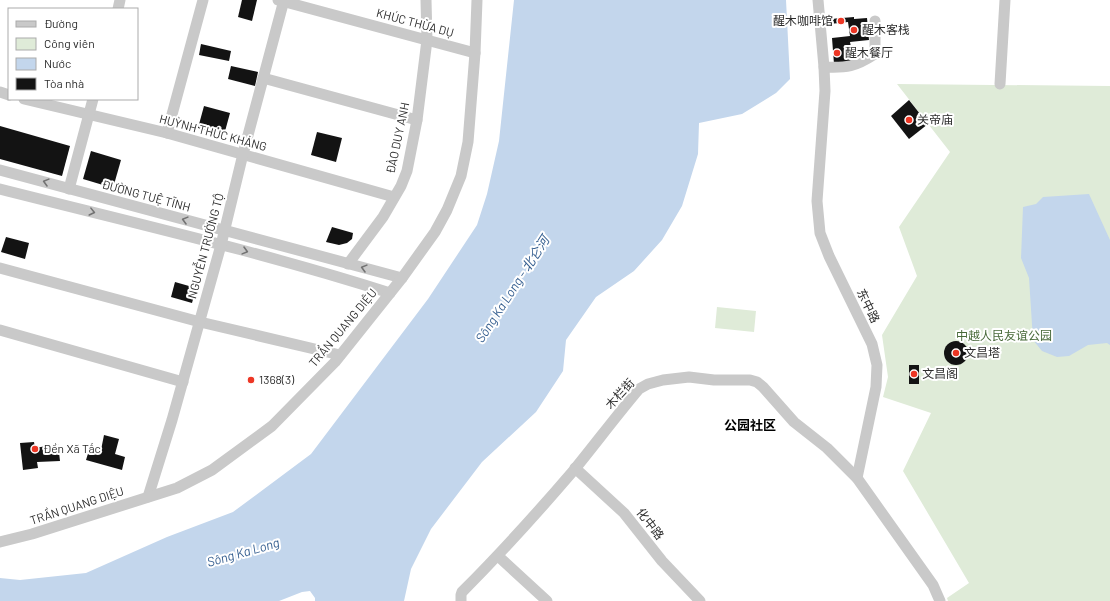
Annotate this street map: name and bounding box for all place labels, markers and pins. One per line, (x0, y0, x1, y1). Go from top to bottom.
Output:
place label: 醒木咖啡馆 (773, 13, 833, 27)
marker: 醒木咖啡馆 (836, 16, 846, 26)
place label: 醒木客栈 (862, 22, 910, 36)
marker: 醒木客栈 (849, 25, 859, 35)
place label: 醒木餐厅 (845, 45, 893, 59)
marker: 醒木餐厅 (832, 48, 842, 58)
place label: 关帝庙 (917, 112, 953, 126)
marker: 关帝庙 (904, 115, 914, 125)
place label: 文昌塔 (964, 345, 1000, 359)
marker: 文昌塔 (951, 348, 961, 358)
place label: 文昌阁 (922, 366, 958, 380)
marker: 文昌阁 (909, 369, 919, 379)
place label: 1368(3) (259, 372, 295, 386)
marker: 1368(3) (246, 375, 256, 385)
place label: Đền Xã Tắc (43, 441, 101, 455)
marker: Đền Xã Tắc (30, 444, 40, 454)

